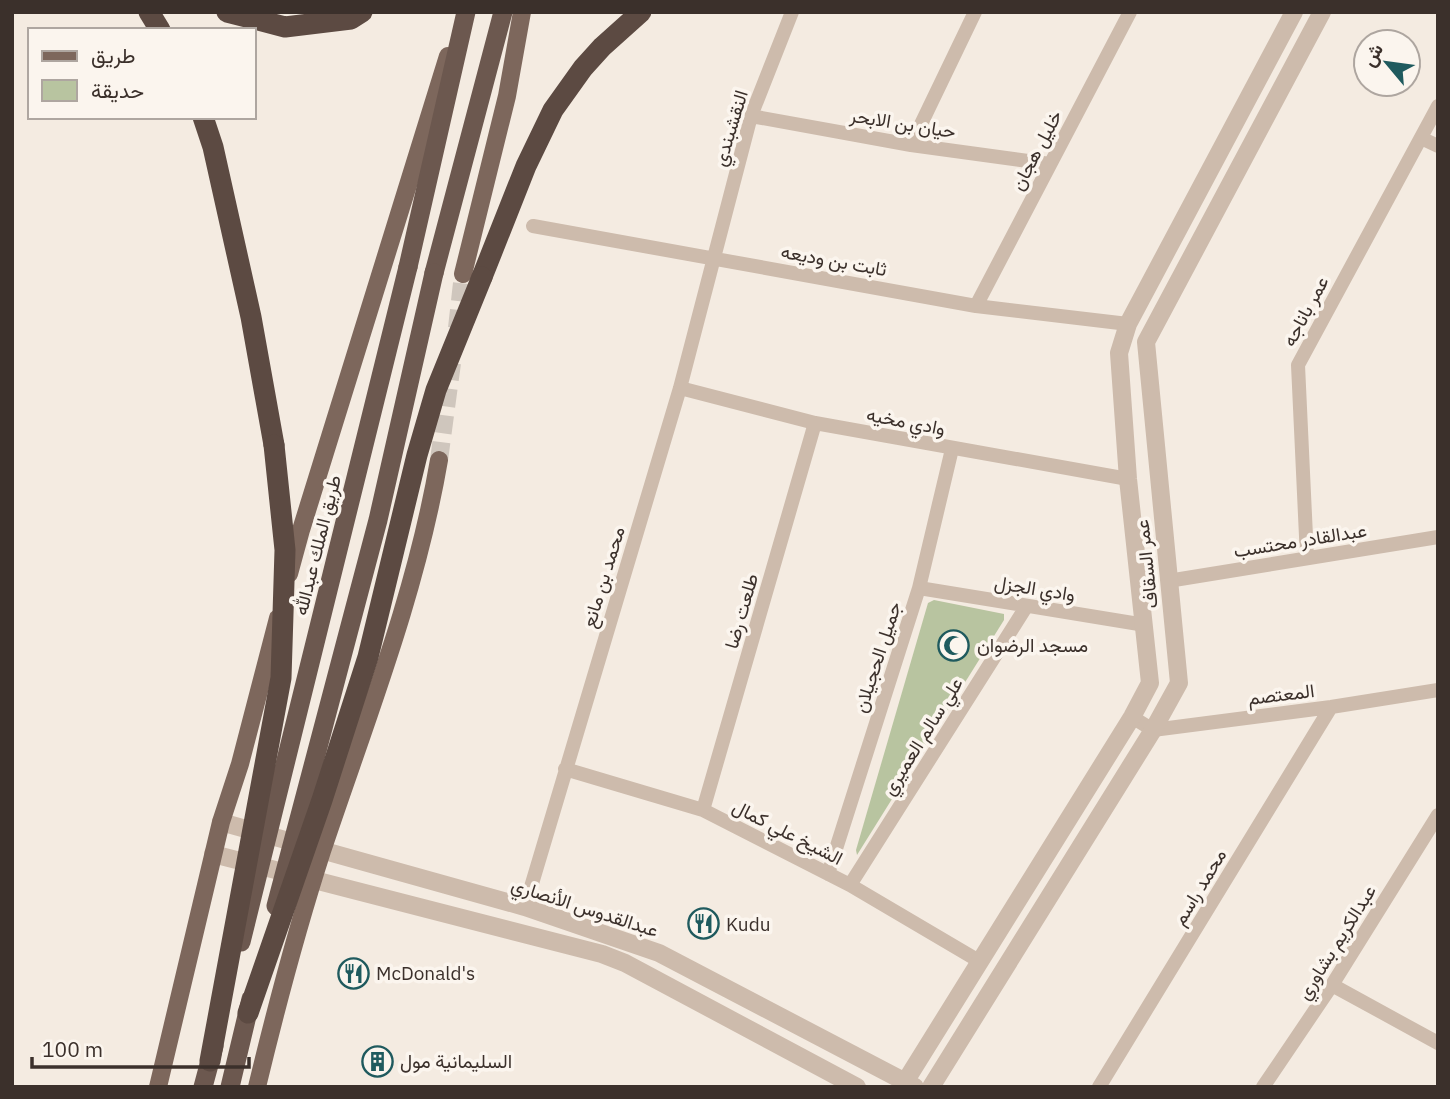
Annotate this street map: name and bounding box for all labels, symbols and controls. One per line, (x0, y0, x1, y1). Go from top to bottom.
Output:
legend (28, 28, 256, 119)
north arrow (1352, 28, 1422, 98)
text: ش (1356, 39, 1388, 71)
text: طريق (91, 41, 136, 69)
text: حديقة (91, 76, 144, 104)
street label: النقشبندي (707, 87, 757, 170)
street label: حيان بن الابحر (847, 103, 958, 143)
street label: خليل هجان (1005, 106, 1067, 194)
street label: ثابت بن وديعه (779, 239, 889, 281)
street label: عمر باناجه (1277, 272, 1333, 350)
street label: وادي مخيه (864, 402, 947, 444)
street label: طريق الملك عبدالله (288, 472, 346, 618)
street label: عمر السقاف (1129, 518, 1163, 610)
street label: عبدالقادر محتسب (1232, 518, 1368, 562)
street label: محمد بن مانع (576, 524, 632, 631)
street label: وادي الجزل (992, 570, 1077, 610)
street label: طلعت رضا (719, 571, 763, 651)
street label: جميل الحجيلان (848, 598, 906, 716)
mosque icon: مسجد الرضوان (937, 628, 971, 662)
place label: مسجد الرضوان (977, 633, 1088, 657)
street label: علي سالم العميري (876, 673, 971, 802)
street label: المعتصم (1246, 678, 1316, 711)
street label: الشيخ علي كمال (727, 794, 847, 874)
street label: محمد راسم (1167, 844, 1232, 930)
street label: عبدالقدوس الأنصاري (507, 872, 662, 946)
street label: عبدالكريم بشاوري (1291, 880, 1384, 1006)
restaurant icon: Kudu (686, 907, 720, 941)
place label: Kudu (726, 912, 770, 936)
restaurant icon: McDonald's (336, 956, 370, 990)
place label: McDonald's (376, 961, 475, 985)
scale bar (32, 1026, 248, 1070)
text: 100 m (42, 1035, 103, 1063)
building icon: السليمانية مول (360, 1044, 394, 1078)
place label: السليمانية مول (400, 1049, 512, 1073)

